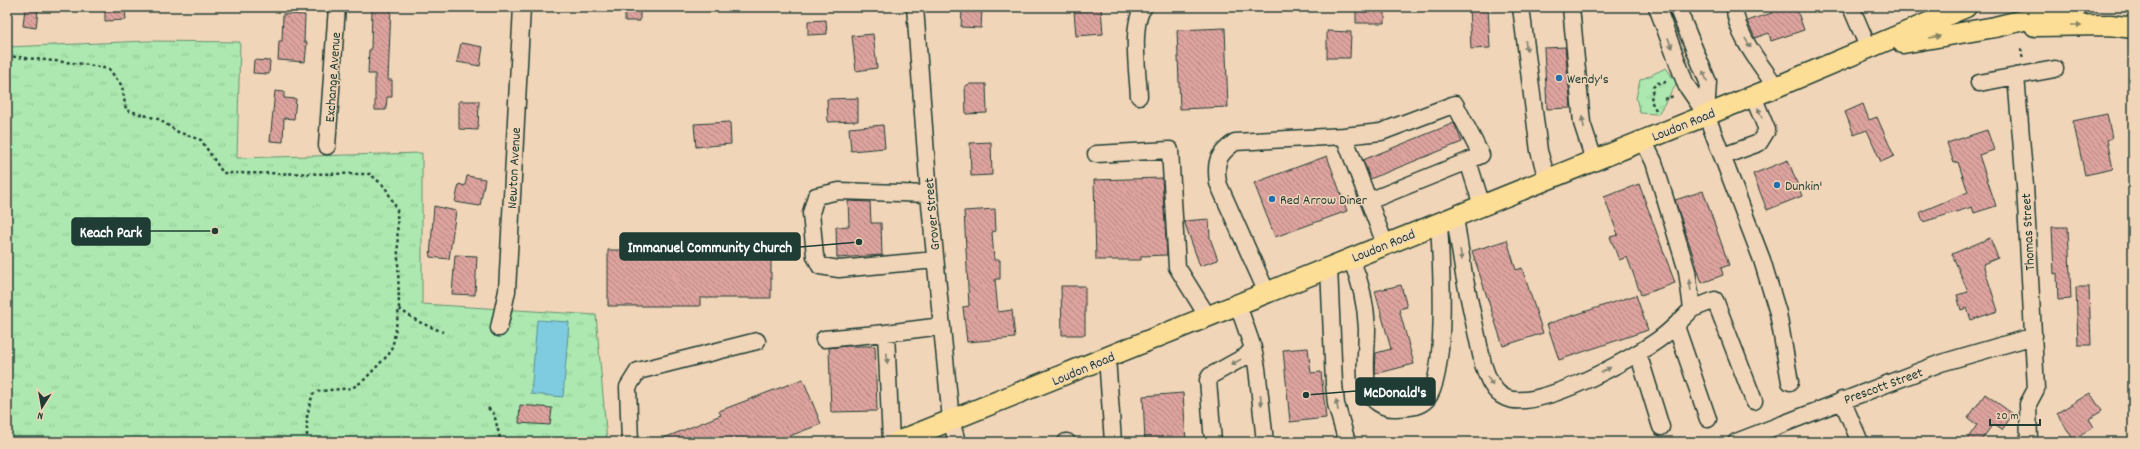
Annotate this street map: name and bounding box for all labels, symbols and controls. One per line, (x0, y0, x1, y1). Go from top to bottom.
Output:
one-way arrow (2070, 22, 2083, 28)
street label: Exchange Avenue (321, 31, 347, 123)
one-way arrow (1929, 34, 1941, 40)
one-way arrow (1744, 37, 1751, 49)
one-way arrow (1668, 38, 1674, 50)
one-way arrow (1523, 40, 1529, 52)
one-way arrow (1702, 69, 1708, 81)
place label: Wendy's (1567, 70, 1609, 90)
marker: Wendy's (1554, 73, 1564, 83)
street label: Loudon Road (1649, 104, 1718, 148)
one-way arrow (1757, 107, 1763, 119)
one-way arrow (1579, 116, 1585, 129)
street label: Newton Avenue (503, 127, 527, 209)
street label: Grover Street (920, 177, 946, 251)
place label: Dunkin' (1785, 177, 1822, 197)
marker: Dunkin' (1772, 180, 1782, 190)
place label: Red Arrow Diner (1280, 191, 1368, 211)
street label: Thomas Street (2017, 193, 2041, 271)
marker: Red Arrow Diner (1267, 194, 1277, 204)
callout: Keach Park (72, 218, 150, 245)
text: Keach Park (80, 223, 142, 245)
street label: Loudon Road (1349, 225, 1418, 269)
callout: Immanuel Community Church (620, 233, 800, 260)
text: Immanuel Community Church (628, 238, 792, 260)
one-way arrow (1458, 249, 1464, 261)
one-way arrow (1686, 279, 1692, 291)
street label: Loudon Road (1049, 348, 1118, 392)
one-way arrow (884, 352, 891, 364)
one-way arrow (1230, 358, 1242, 365)
street label: Prescott Street (1841, 363, 1926, 410)
one-way arrow (1601, 367, 1612, 374)
one-way arrow (1487, 375, 1494, 387)
callout: McDonald's (1356, 378, 1435, 405)
text: McDonald's (1363, 383, 1427, 405)
north arrow (22, 387, 62, 427)
one-way arrow (1258, 394, 1264, 406)
one-way arrow (1333, 398, 1339, 411)
scale bar (1990, 401, 2040, 427)
text: N (36, 406, 45, 423)
text: 20 m (1996, 408, 2019, 425)

